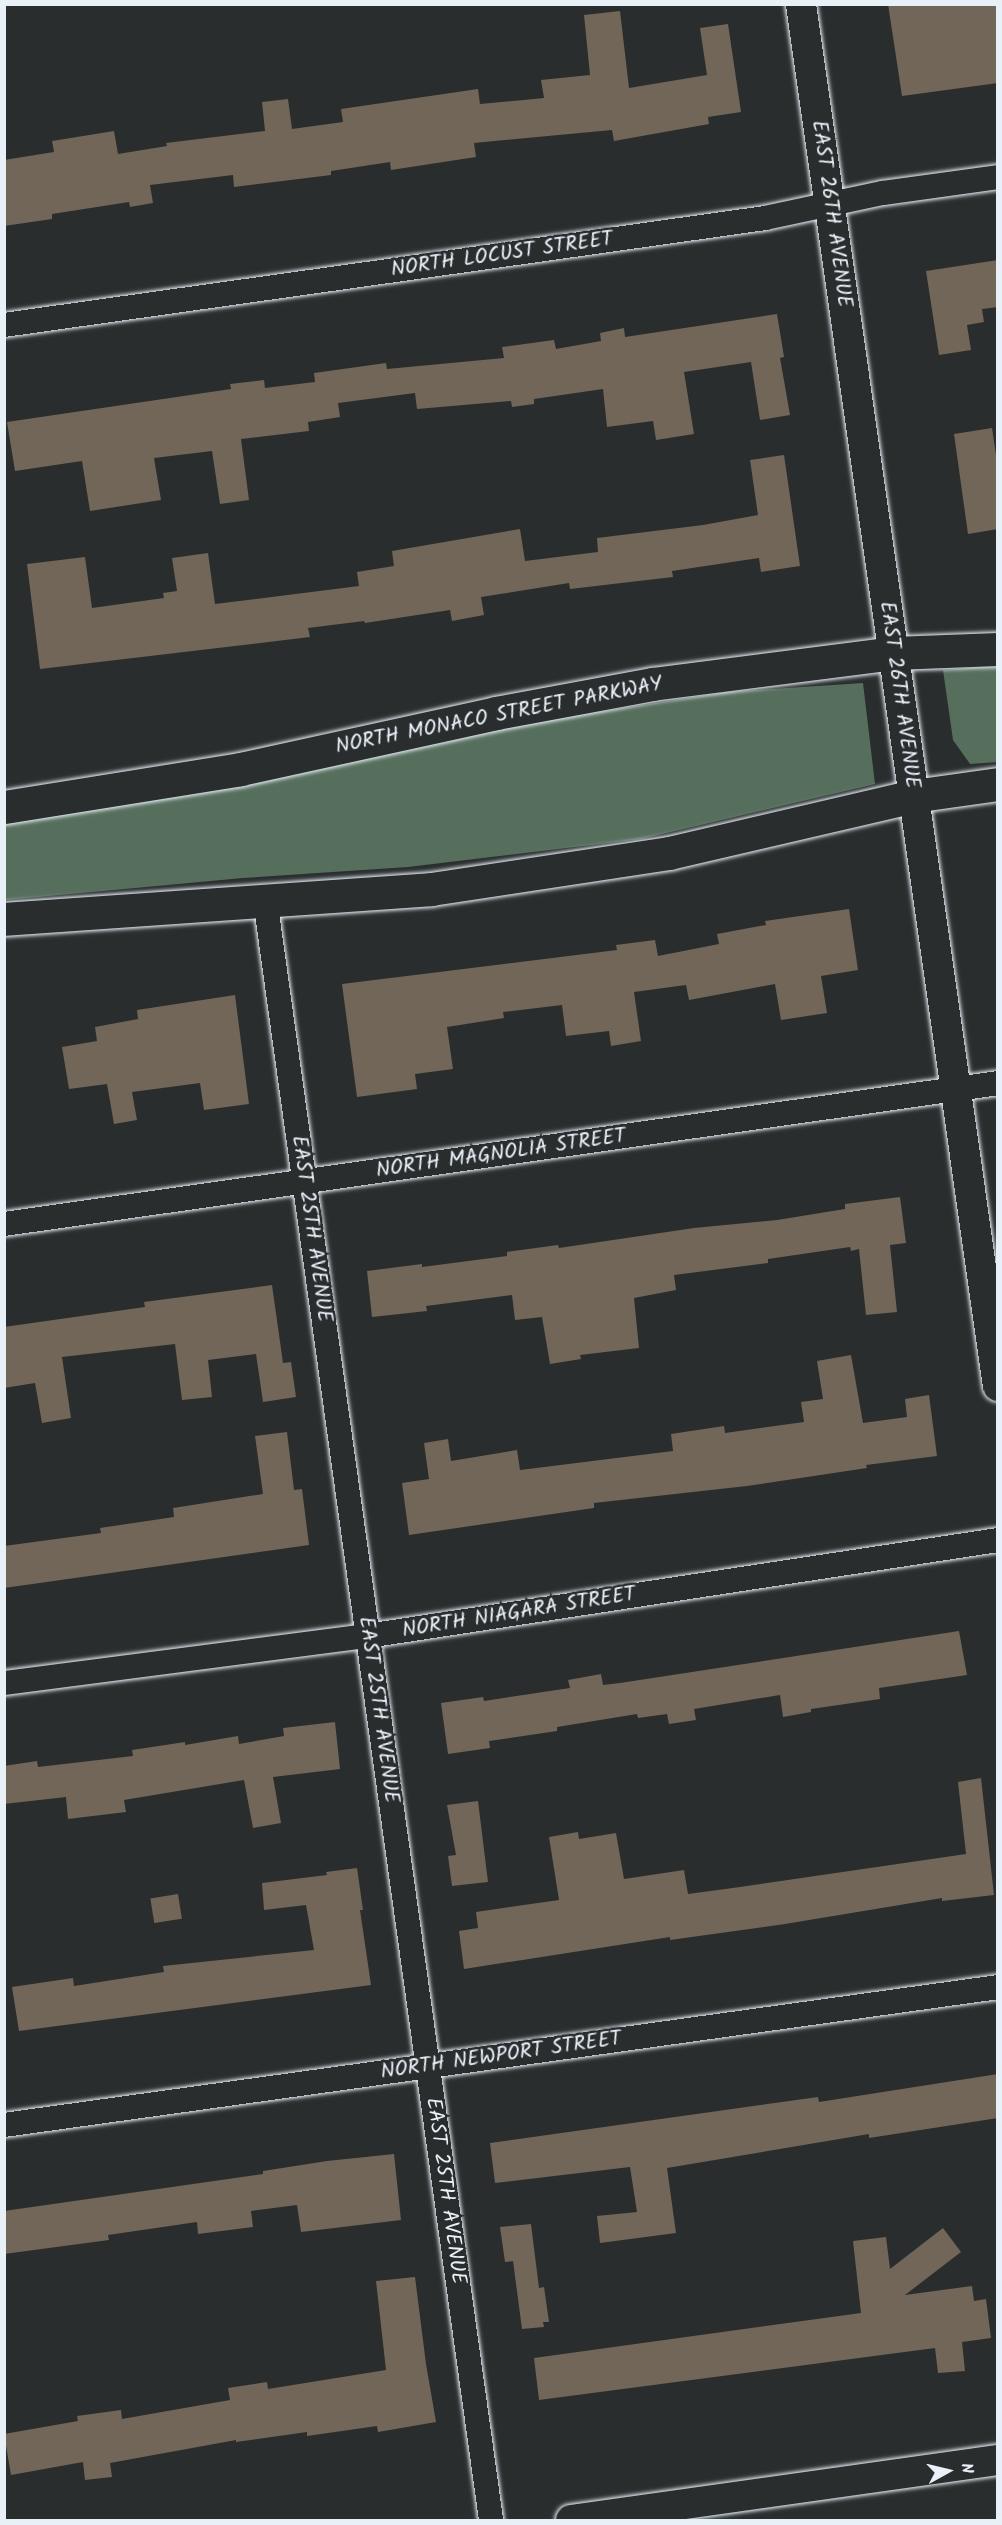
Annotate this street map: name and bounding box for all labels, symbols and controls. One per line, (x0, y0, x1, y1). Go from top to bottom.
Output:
street label: EAST 26TH AVENUE (805, 119, 857, 309)
street label: NORTH LOCUST STREET (389, 227, 615, 283)
street label: EAST 26TH AVENUE (873, 600, 925, 790)
street label: NORTH MONACO STREET PARKWAY (333, 672, 665, 760)
street label: NORTH MAGNOLIA STREET (374, 1124, 628, 1184)
street label: EAST 25TH AVENUE (285, 1134, 337, 1324)
street label: NORTH NIAGARA STREET (400, 1582, 638, 1644)
street label: EAST 25TH AVENUE (352, 1615, 404, 1805)
street label: NORTH NEWPORT STREET (379, 2027, 623, 2085)
street label: EAST 25TH AVENUE (419, 2096, 471, 2286)
north arrow (918, 2441, 978, 2501)
text: N (953, 2462, 979, 2475)

